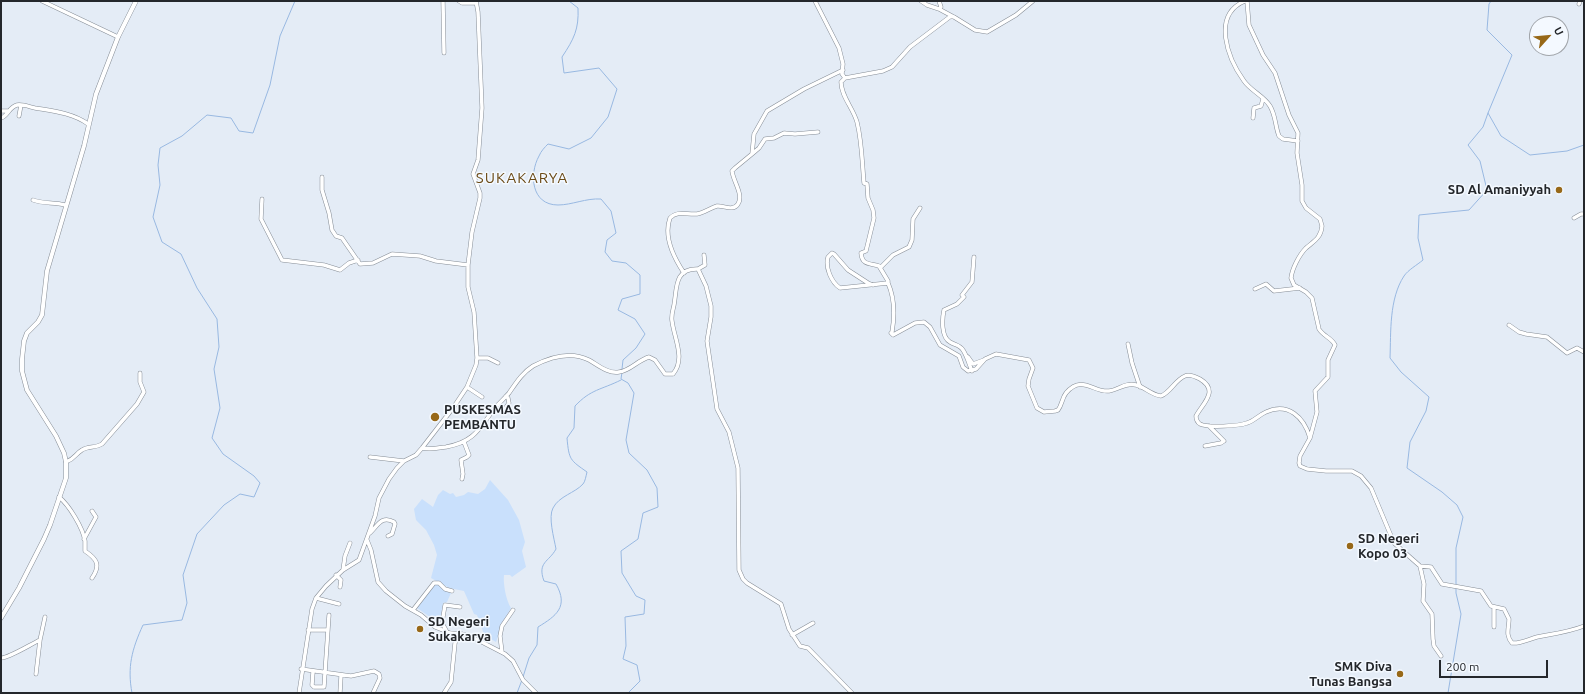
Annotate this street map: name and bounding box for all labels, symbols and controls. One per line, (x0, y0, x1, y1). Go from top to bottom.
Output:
north arrow (1529, 16, 1569, 56)
text: U (1552, 25, 1566, 37)
district label: SUKAKARYA (476, 169, 568, 187)
place label: SD Al Amaniyyah (1448, 182, 1551, 198)
marker: SD Al Amaniyyah (1554, 185, 1564, 195)
place label: PUSKESMAS PEMBANTU (444, 402, 521, 433)
marker: PUSKESMAS PEMBANTU (429, 411, 441, 423)
place label: SD Negeri Kopo 03 (1358, 531, 1419, 562)
marker: SD Negeri Kopo 03 (1345, 541, 1355, 551)
place label: SD Negeri Sukakarya (428, 614, 491, 645)
marker: SD Negeri Sukakarya (415, 624, 425, 634)
scale bar (1441, 652, 1550, 678)
place label: SMK Diva Tunas Bangsa (1309, 659, 1392, 690)
text: 200 m (1446, 660, 1479, 673)
marker: SMK Diva Tunas Bangsa (1395, 669, 1405, 679)

